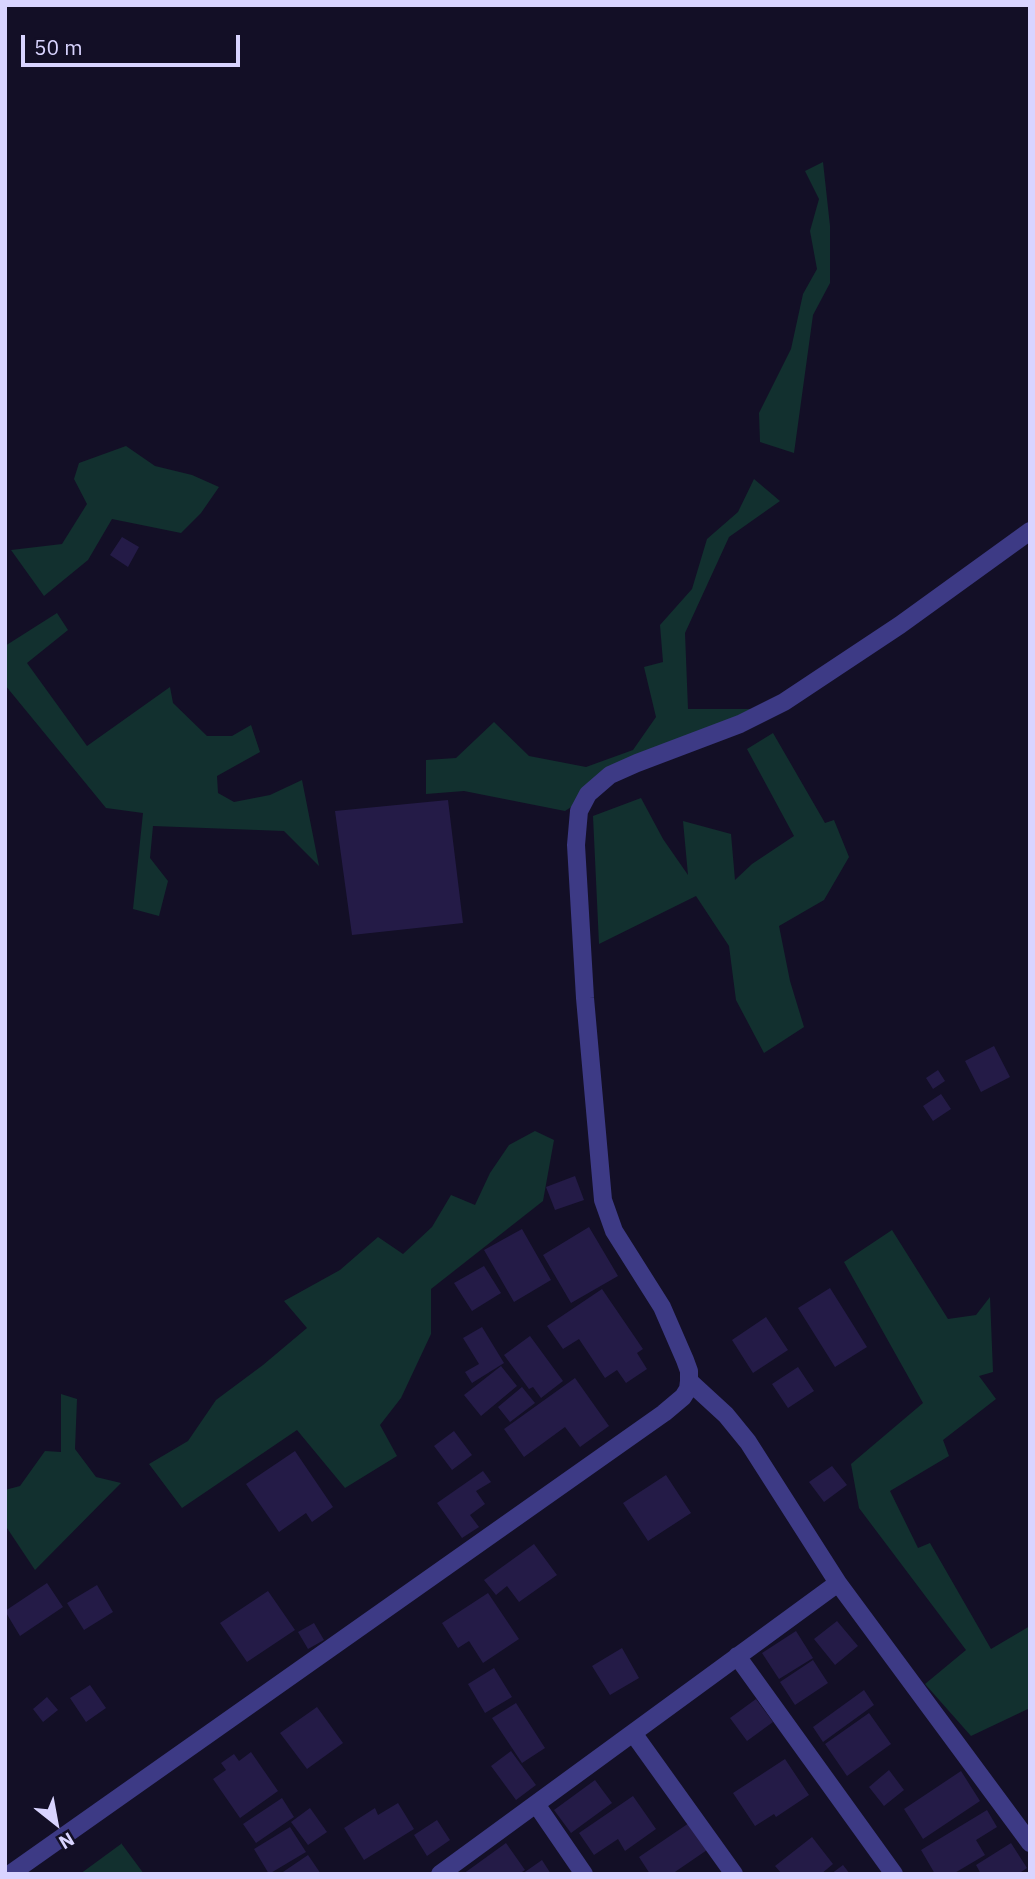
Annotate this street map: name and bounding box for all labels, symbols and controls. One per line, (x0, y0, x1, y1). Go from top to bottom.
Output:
scale bar (24, 21, 243, 65)
text: 50 m (34, 33, 83, 61)
north arrow (21, 1788, 91, 1858)
text: N (55, 1827, 79, 1855)

